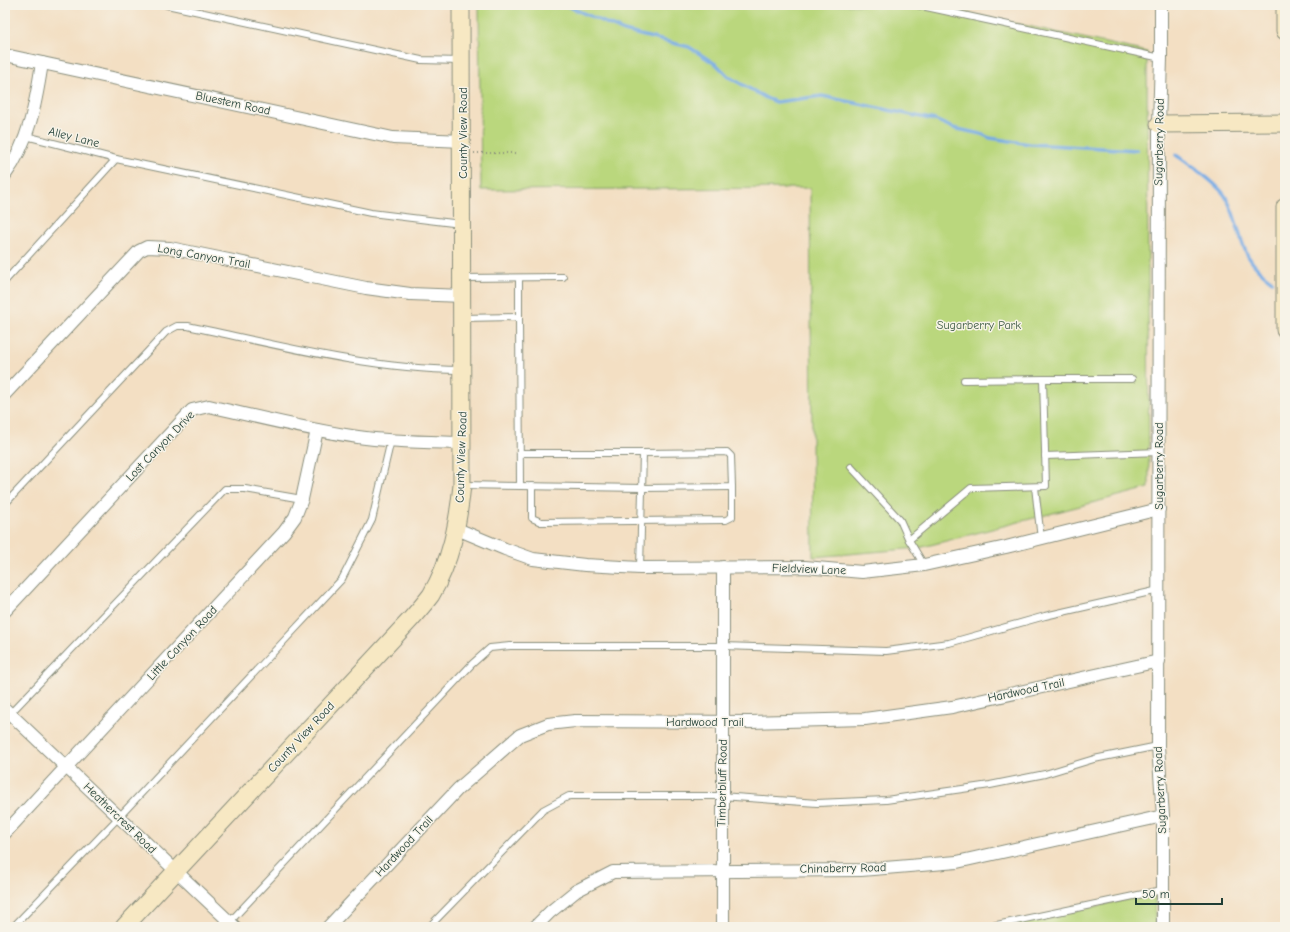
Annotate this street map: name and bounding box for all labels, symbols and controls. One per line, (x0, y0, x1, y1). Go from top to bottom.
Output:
street label: County View Road (456, 87, 470, 179)
street label: Bluestem Road (194, 88, 272, 118)
street label: Sugarberry Road (1151, 98, 1167, 186)
street label: Alley Lane (47, 124, 101, 150)
street label: Long Canyon Trail (157, 241, 251, 271)
park label: Sugarberry Park (937, 318, 1021, 332)
street label: Lost Canyon Drive (123, 408, 197, 484)
street label: County View Road (452, 411, 470, 503)
street label: Sugarberry Road (1152, 422, 1166, 510)
street label: Fieldview Lane (772, 561, 846, 577)
street label: Little Canyon Road (144, 603, 220, 683)
street label: Hardwood Trail (986, 675, 1066, 705)
street label: County View Road (265, 699, 337, 775)
street label: Hardwood Trail (666, 715, 744, 729)
street label: Timberbluff Road (714, 739, 730, 827)
street label: Sugarberry Road (1151, 746, 1169, 834)
street label: Heathercrest Road (81, 780, 159, 856)
street label: Hardwood Trail (372, 813, 436, 879)
street label: Chinaberry Road (800, 860, 886, 876)
scale bar (1136, 880, 1222, 906)
text: 50 m (1142, 887, 1170, 901)

